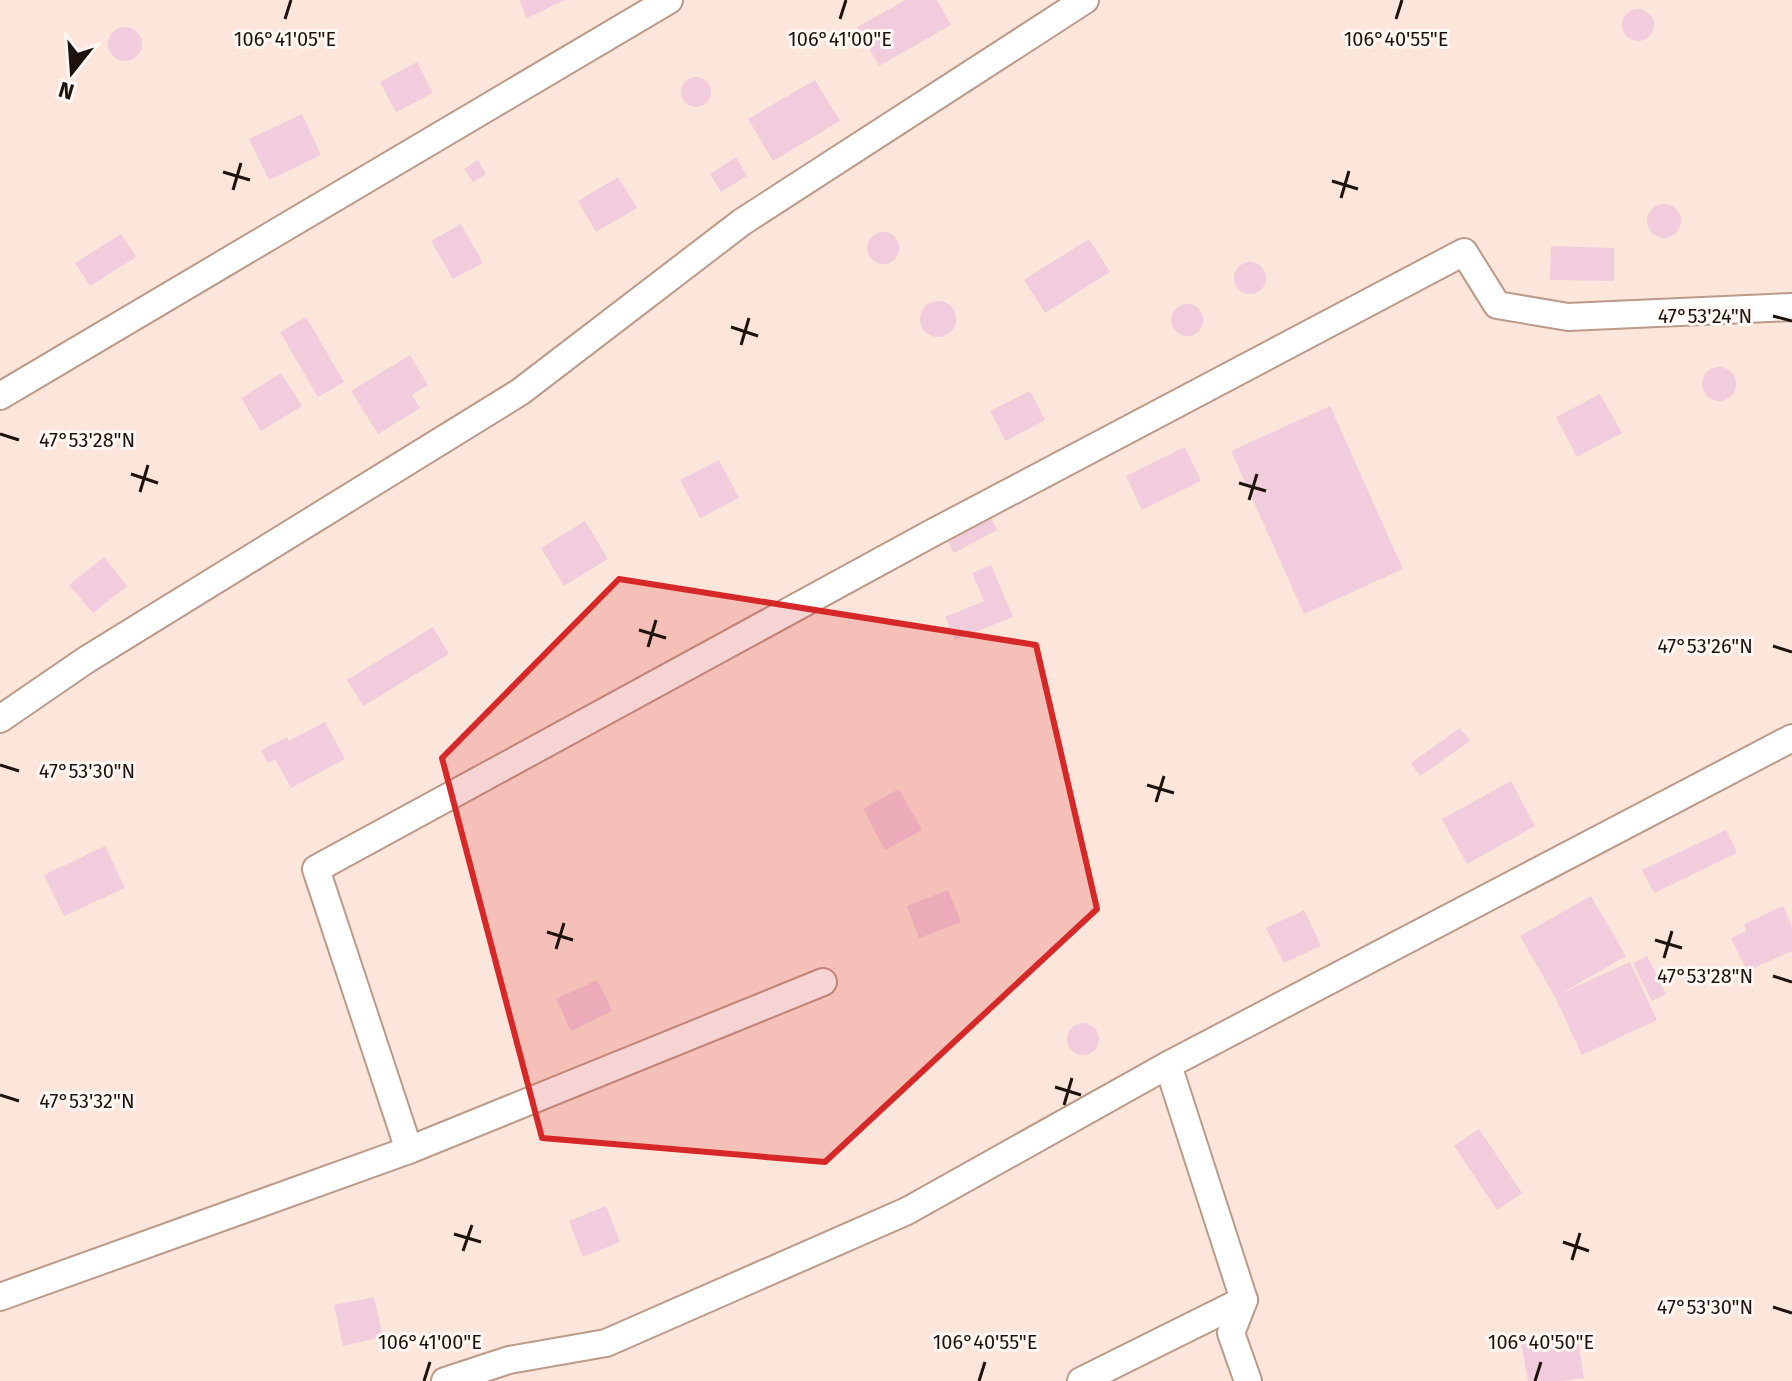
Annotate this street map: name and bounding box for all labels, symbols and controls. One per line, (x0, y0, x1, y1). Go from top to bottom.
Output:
text: 106°41'05"E (234, 27, 336, 51)
text: 106°41'00"E (788, 27, 892, 51)
text: 106°40'55"E (1344, 27, 1448, 51)
north arrow (32, 32, 112, 112)
text: N (55, 76, 77, 106)
text: 47°53'24"N (1658, 304, 1752, 328)
text: 47°53'28"N (39, 428, 135, 452)
text: 47°53'26"N (1657, 634, 1753, 658)
text: 47°53'30"N (39, 759, 135, 783)
text: 47°53'28"N (1657, 964, 1753, 988)
text: 47°53'32"N (39, 1089, 135, 1113)
text: 47°53'30"N (1657, 1295, 1753, 1319)
text: 106°41'00"E (378, 1330, 482, 1354)
text: 106°40'55"E (933, 1330, 1037, 1354)
text: 106°40'50"E (1488, 1330, 1594, 1354)

